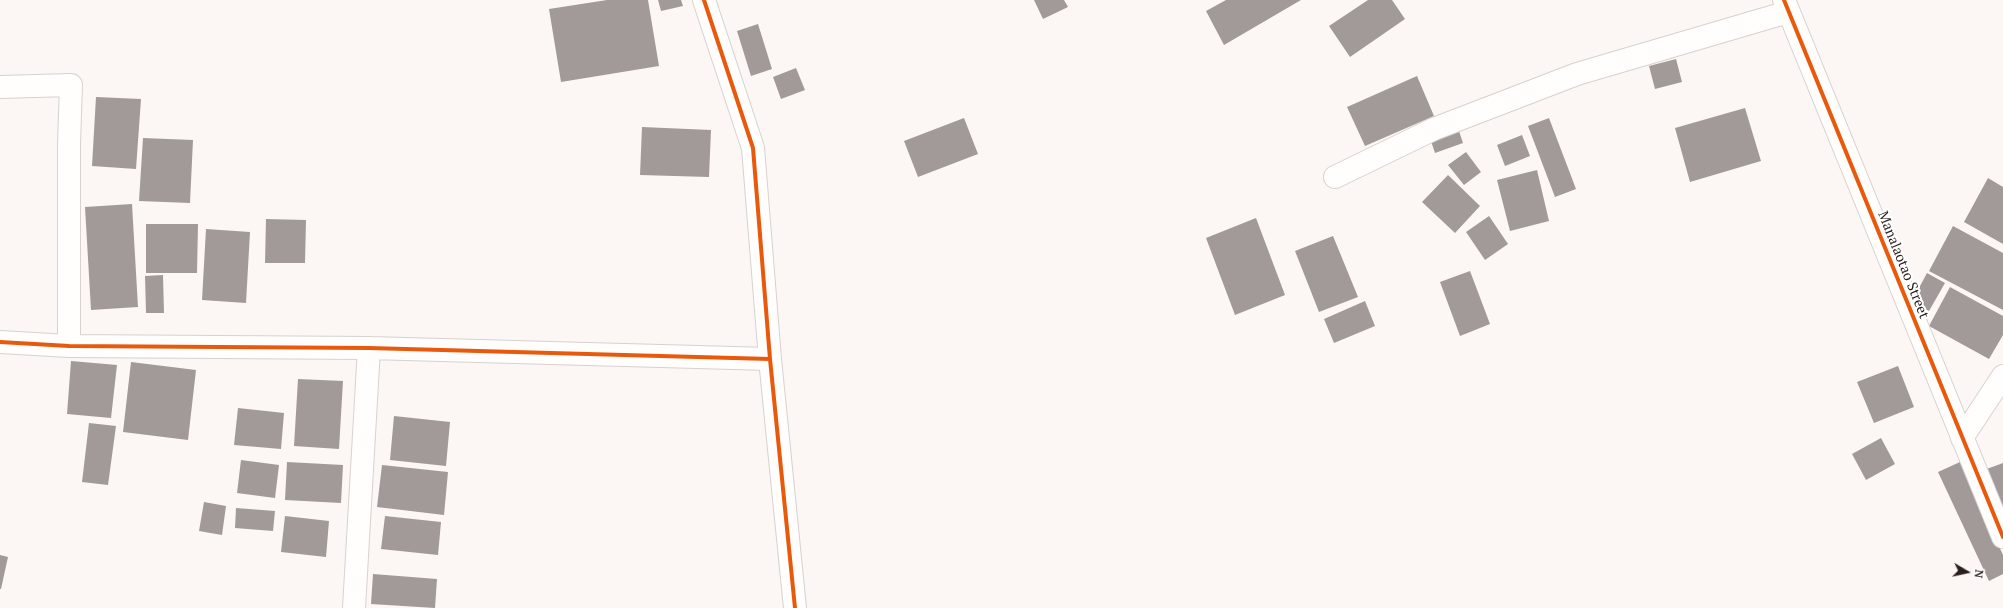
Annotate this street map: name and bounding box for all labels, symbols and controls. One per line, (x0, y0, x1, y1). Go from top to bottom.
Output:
street label: Manalaotao Street (1874, 209, 1932, 321)
north arrow (1947, 552, 1987, 592)
text: N (1971, 569, 1986, 579)

